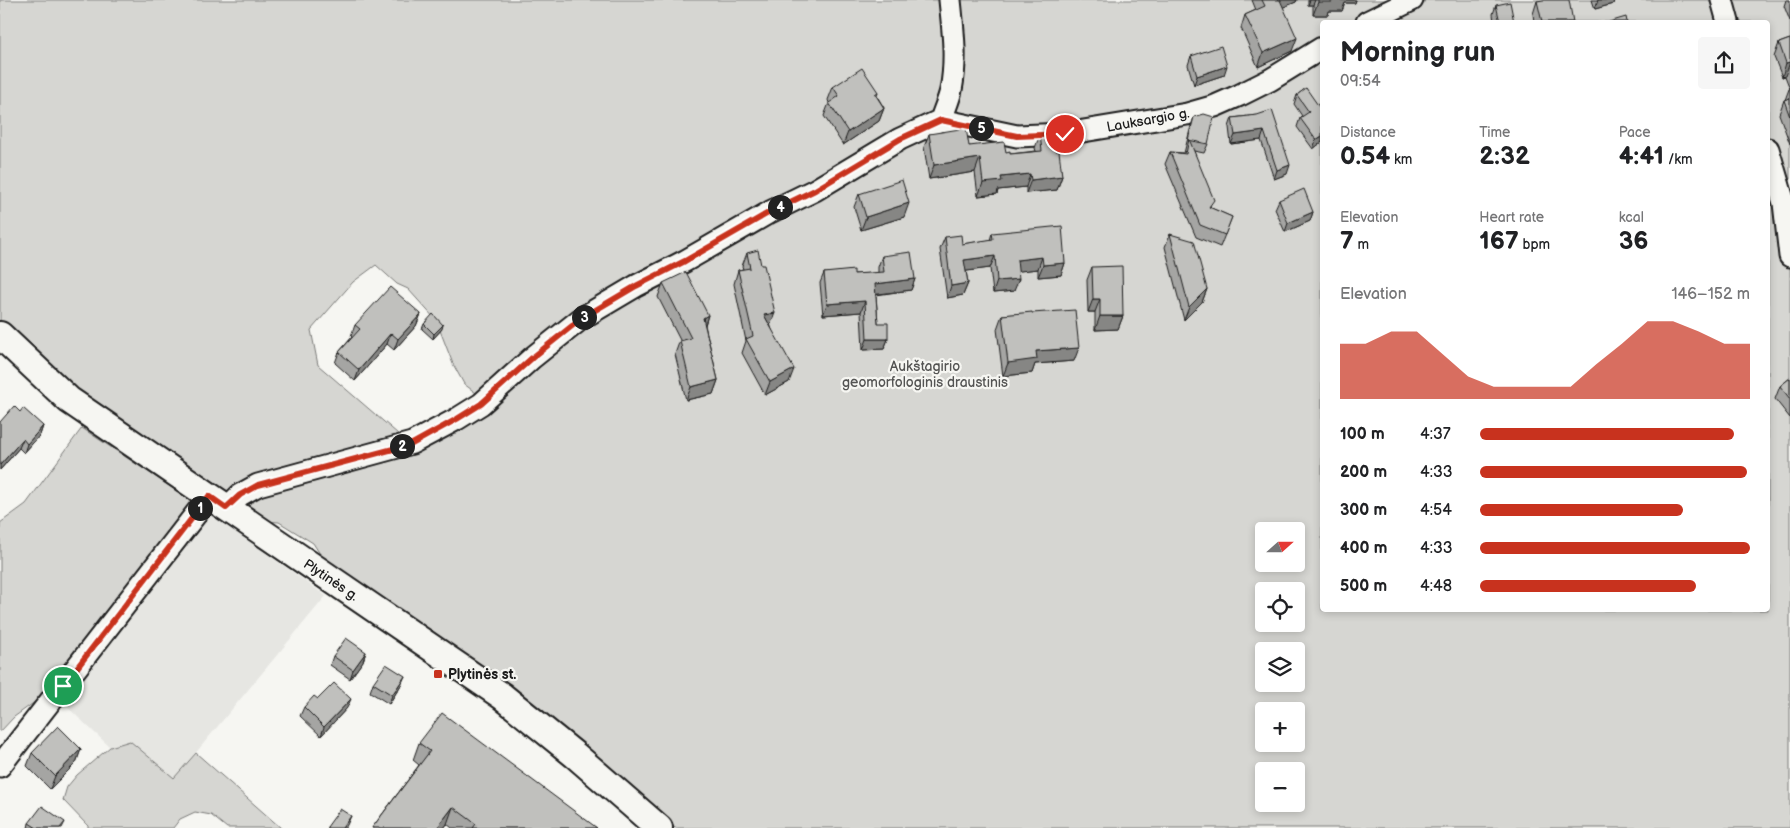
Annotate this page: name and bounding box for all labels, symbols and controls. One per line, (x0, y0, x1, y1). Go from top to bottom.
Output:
text: Morning run (1340, 36, 1495, 69)
button: share (1698, 37, 1750, 89)
text: 09:54 (1340, 72, 1381, 91)
street label: Lauksargio g. (1105, 104, 1191, 136)
pin (1044, 113, 1086, 155)
pin: 5 (968, 116, 994, 140)
text: 5 (977, 120, 986, 137)
icon: check (1051, 120, 1079, 148)
text: Distance (1340, 124, 1396, 141)
text: Time (1479, 124, 1510, 141)
text: Pace (1619, 124, 1651, 141)
text: 0.54 (1340, 141, 1390, 172)
text: 2:32 (1479, 141, 1530, 172)
text: 4:41 (1619, 141, 1664, 172)
text: km (1390, 151, 1412, 168)
text: /km (1664, 151, 1693, 168)
pin: 4 (768, 194, 792, 220)
text: 4 (776, 199, 785, 216)
text: Elevation (1340, 209, 1398, 226)
text: Heart rate (1479, 209, 1544, 226)
text: kcal (1619, 209, 1644, 226)
text: 7 (1340, 226, 1354, 257)
text: 167 (1479, 226, 1519, 257)
text: 36 (1619, 226, 1648, 257)
text: m (1354, 236, 1369, 253)
text: bpm (1519, 236, 1550, 253)
text: Elevation (1340, 285, 1407, 304)
text: 146–152 m (1671, 285, 1750, 304)
pin: 3 (572, 304, 596, 330)
text: 3 (580, 309, 589, 326)
park label: Aukštagirio geomorfologinis draustinis (842, 358, 1008, 391)
text: 100 m (1340, 425, 1385, 444)
text: 4:37 (1420, 425, 1451, 444)
pin: 2 (390, 434, 414, 458)
text: 2 (398, 438, 407, 455)
text: 200 m (1340, 463, 1387, 482)
text: 4:33 (1420, 463, 1453, 482)
pin: 1 (188, 496, 212, 520)
text: 1 (198, 500, 203, 517)
text: 300 m (1340, 501, 1387, 520)
text: 4:54 (1420, 501, 1452, 520)
north arrow (1255, 522, 1305, 572)
map controls (1255, 522, 1305, 812)
text: 400 m (1340, 539, 1387, 558)
text: 4:33 (1420, 539, 1453, 558)
street label: Plytinės g. (300, 555, 362, 605)
text: 500 m (1340, 577, 1387, 596)
text: 4:48 (1420, 577, 1452, 596)
button: locate (1255, 582, 1305, 632)
button: layers (1255, 642, 1305, 692)
pin (42, 665, 84, 707)
place label: Plytinės st. (448, 666, 516, 683)
marker: Plytinės st. (432, 668, 444, 680)
icon: arrive (49, 672, 77, 700)
button: + (1255, 702, 1305, 752)
button: − (1255, 762, 1305, 812)

